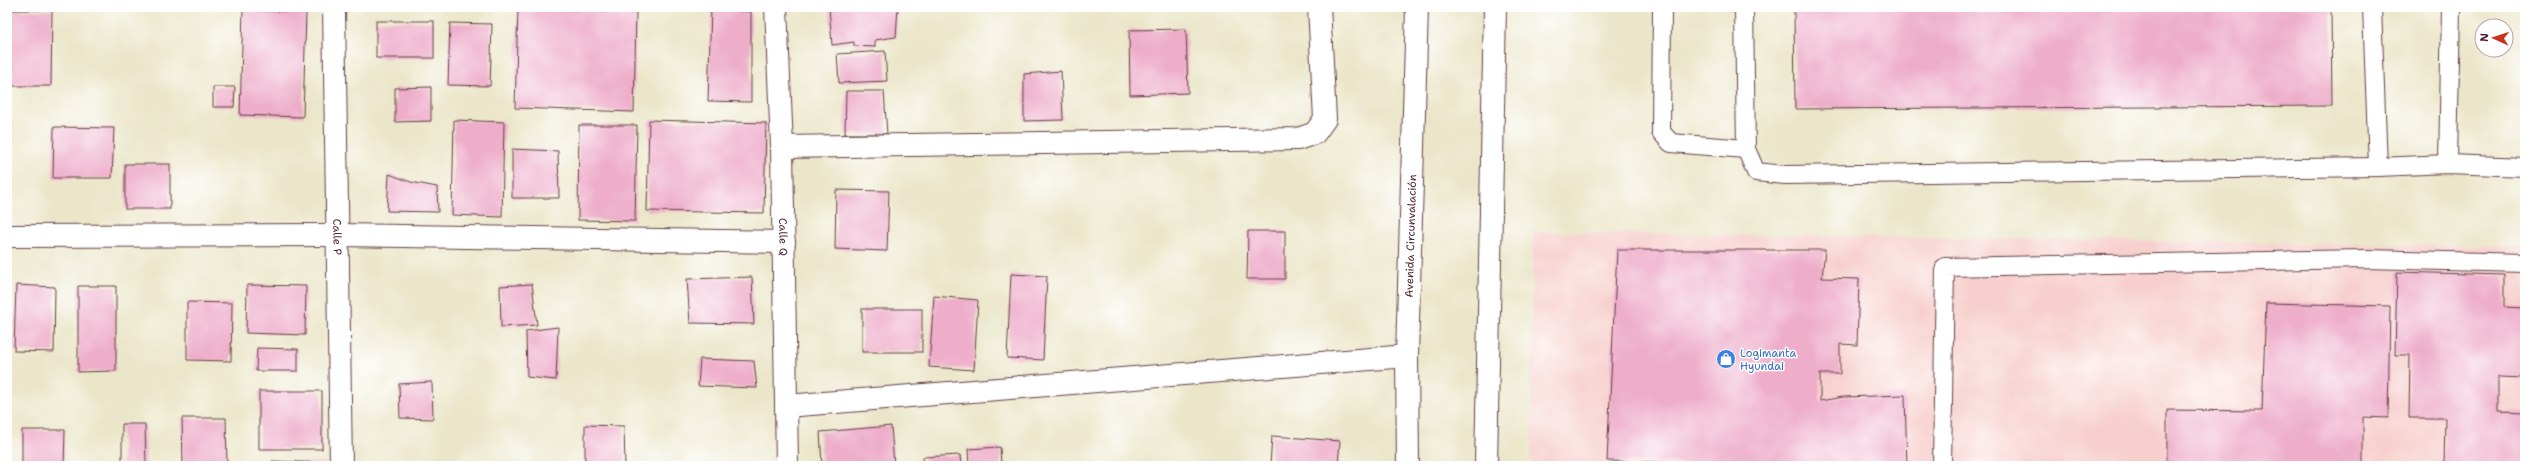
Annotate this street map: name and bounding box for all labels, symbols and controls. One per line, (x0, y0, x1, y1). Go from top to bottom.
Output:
north arrow (2474, 18, 2514, 58)
text: N (2477, 32, 2492, 42)
street label: Avenida Circunvalación (1402, 174, 1420, 298)
street label: Calle Q (775, 218, 791, 256)
street label: Calle P (329, 219, 345, 255)
place label: Logimanta Hyundai (1740, 346, 1796, 374)
shop icon: Logimanta Hyundai (1715, 348, 1737, 370)

